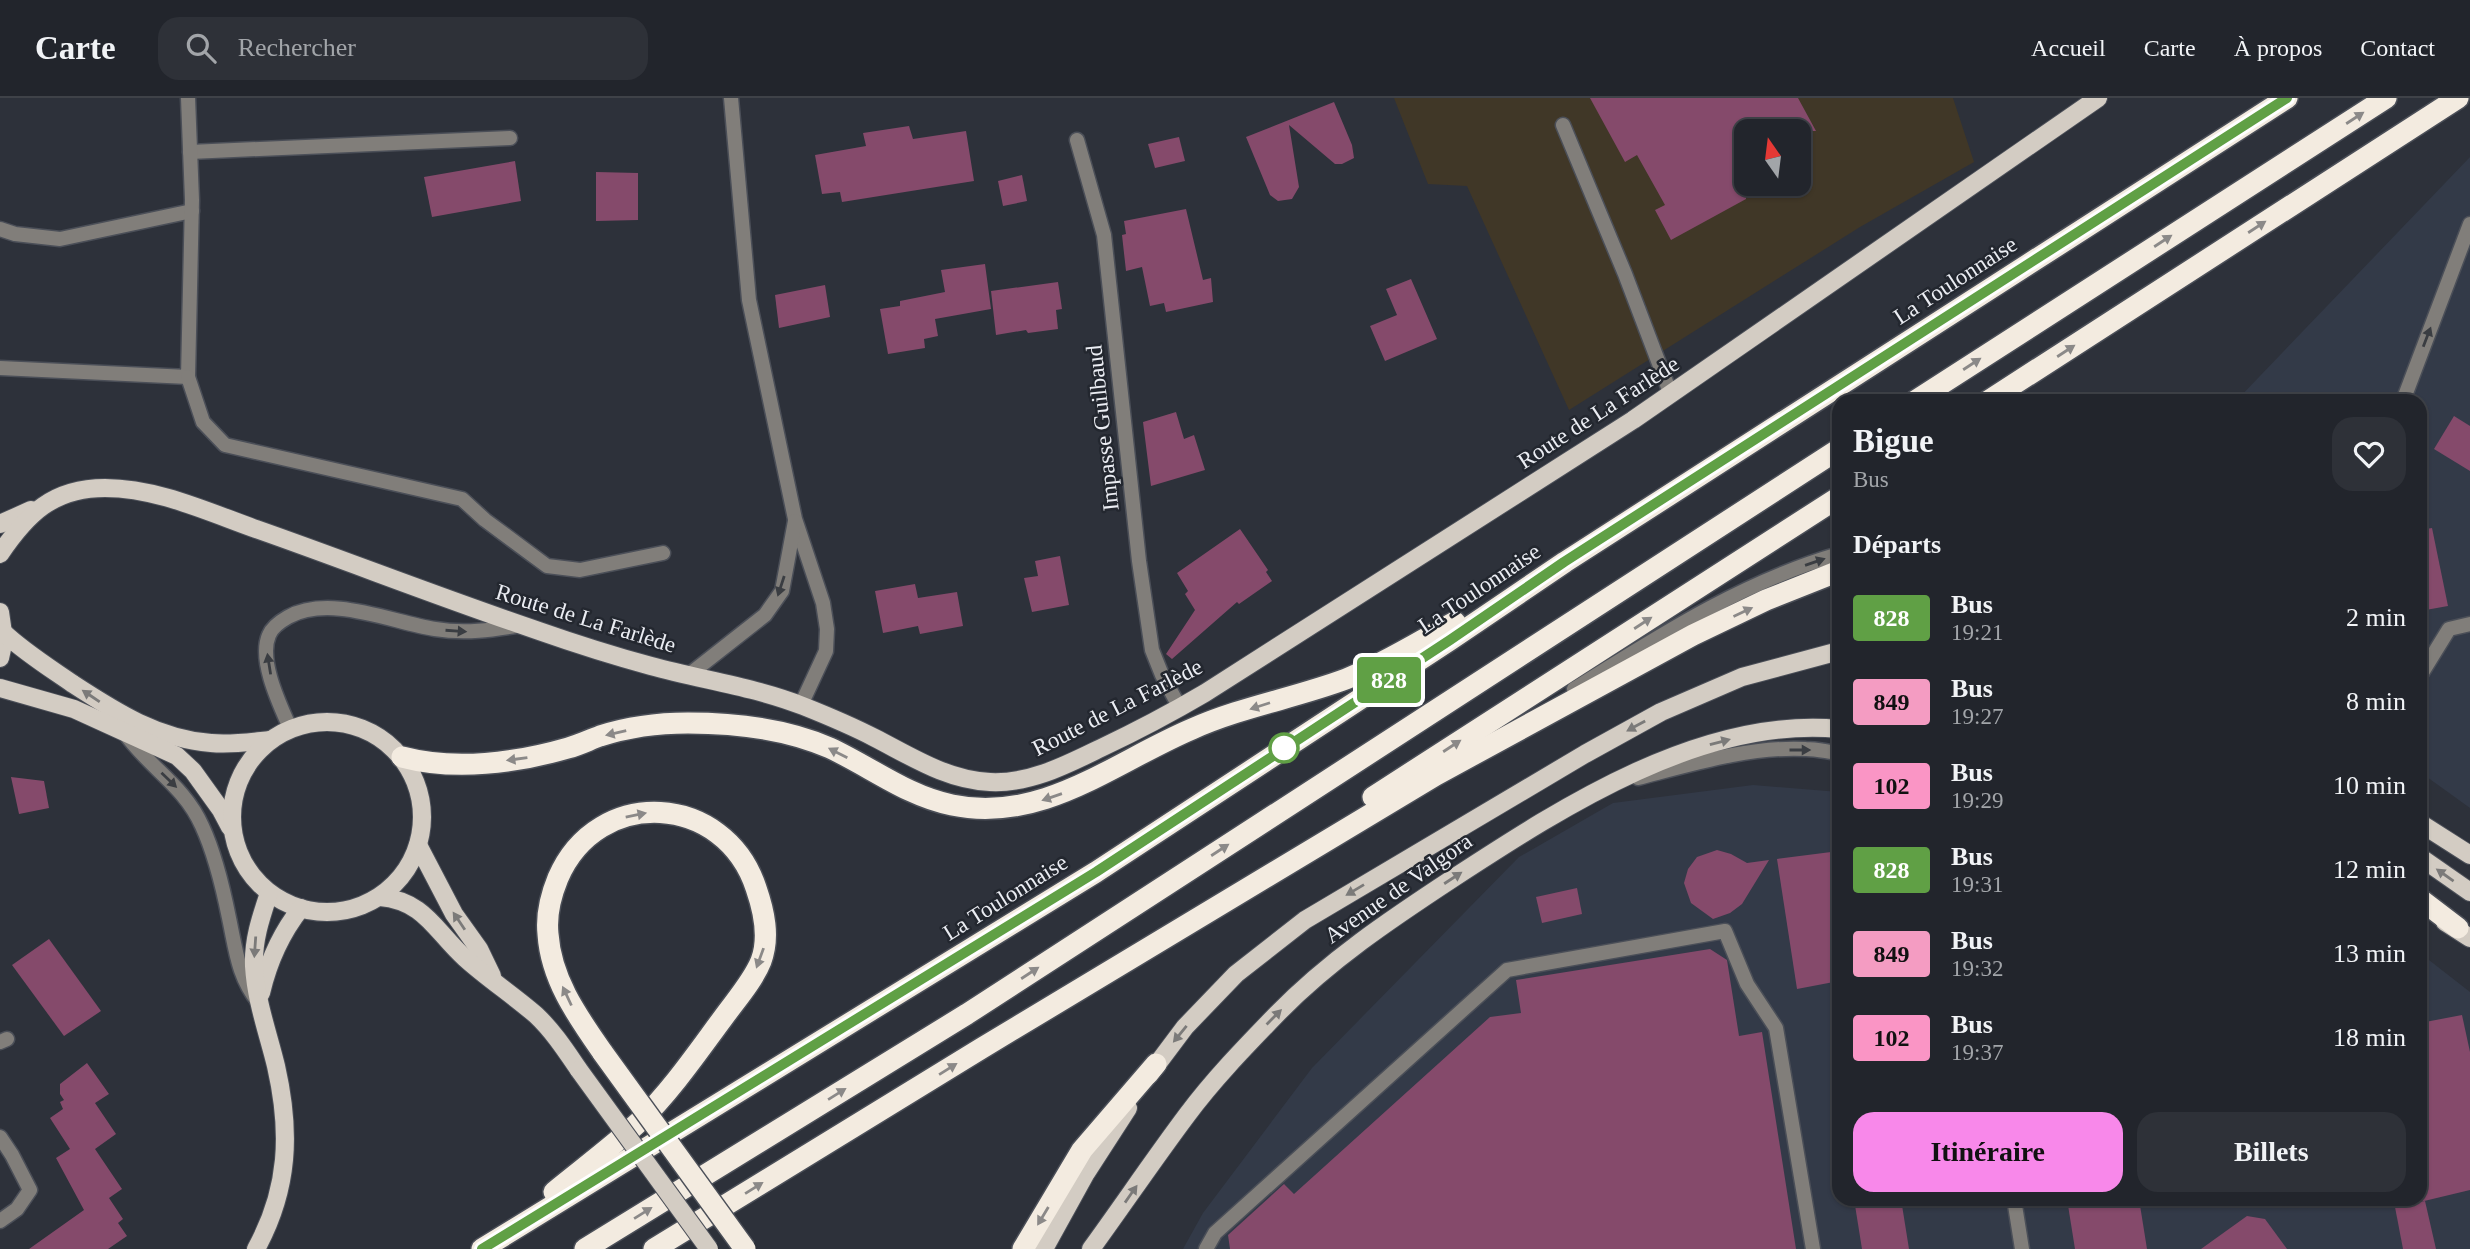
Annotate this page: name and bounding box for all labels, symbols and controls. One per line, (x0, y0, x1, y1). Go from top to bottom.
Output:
search box (158, 17, 648, 80)
icon: search (182, 29, 220, 67)
text: Carte (35, 30, 116, 66)
text: Rechercher (238, 33, 356, 62)
text: Accueil (2031, 35, 2106, 61)
text: Carte (2144, 35, 2196, 61)
text: À propos (2234, 35, 2322, 61)
text: Contact (2360, 35, 2435, 61)
one-way arrow (2346, 111, 2364, 125)
north arrow (1734, 119, 1811, 196)
map controls (1734, 119, 1811, 196)
one-way arrow (2248, 221, 2267, 234)
street label: La Toulonnaise (1889, 231, 2021, 329)
one-way arrow (2154, 235, 2173, 248)
one-way arrow (2422, 326, 2433, 347)
street label: Impasse Guilbaud (1081, 343, 1124, 512)
one-way arrow (2056, 344, 2076, 357)
street label: Route de La Farlède (1513, 351, 1684, 474)
one-way arrow (1962, 357, 1982, 370)
button: heart (2332, 417, 2406, 491)
text: Bigue (1853, 423, 1934, 459)
text: Bus (1853, 467, 1889, 492)
text: Départs (1853, 530, 1941, 559)
street label: La Toulonnaise (1414, 538, 1545, 638)
one-way arrow (1804, 556, 1825, 567)
one-way arrow (775, 575, 786, 596)
street label: Route de La Farlède (493, 579, 679, 658)
text: Bus (1951, 590, 1993, 619)
text: 2 min (2346, 603, 2406, 632)
text: 828 (1874, 605, 1910, 631)
one-way arrow (1733, 606, 1753, 617)
one-way arrow (1634, 616, 1653, 629)
text: 19:21 (1951, 620, 2003, 645)
one-way arrow (445, 626, 467, 637)
one-way arrow (263, 653, 274, 675)
street label: Route de La Farlède (1028, 654, 1206, 761)
line badge: 828 (1349, 657, 1429, 703)
text: 828 (1371, 667, 1407, 693)
text: Bus (1951, 674, 1993, 703)
text: 8 min (2346, 687, 2406, 716)
one-way arrow (81, 689, 101, 702)
text: 849 (1874, 689, 1910, 715)
one-way arrow (1249, 701, 1270, 711)
text: 19:27 (1951, 704, 2003, 729)
one-way arrow (1626, 720, 1646, 732)
one-way arrow (605, 727, 627, 738)
unlabelled marker (1269, 733, 1299, 763)
one-way arrow (1709, 736, 1731, 747)
one-way arrow (1442, 739, 1462, 752)
one-way arrow (1789, 744, 1811, 756)
one-way arrow (828, 747, 848, 758)
one-way arrow (506, 754, 528, 765)
text: Bus (1951, 758, 1993, 787)
one-way arrow (161, 771, 178, 788)
text: 10 min (2333, 771, 2406, 800)
text: 102 (1874, 773, 1910, 799)
text: 19:29 (1951, 788, 2003, 813)
one-way arrow (1042, 792, 1063, 803)
one-way arrow (625, 809, 647, 820)
street label: Avenue de Valgora (1320, 828, 1477, 949)
text: Bus (1951, 842, 1993, 871)
one-way arrow (1211, 843, 1230, 856)
street label: La Toulonnaise (939, 849, 1072, 946)
text: 12 min (2333, 855, 2406, 884)
text: 828 (1874, 857, 1910, 883)
one-way arrow (2436, 868, 2454, 882)
one-way arrow (1444, 872, 1463, 885)
text: 19:31 (1951, 872, 2003, 897)
one-way arrow (1345, 884, 1364, 897)
one-way arrow (452, 912, 466, 930)
text: Bus (1951, 926, 1993, 955)
one-way arrow (250, 936, 261, 958)
text: 13 min (2333, 939, 2406, 968)
text: 849 (1874, 941, 1910, 967)
one-way arrow (754, 948, 765, 969)
text: 19:32 (1951, 956, 2003, 981)
one-way arrow (1020, 967, 1039, 980)
one-way arrow (561, 986, 572, 1006)
one-way arrow (1265, 1010, 1282, 1026)
text: Bus (1951, 1010, 1993, 1039)
text: 18 min (2333, 1023, 2406, 1052)
one-way arrow (1173, 1025, 1188, 1042)
text: 102 (1874, 1025, 1910, 1051)
text: 19:37 (1951, 1040, 2003, 1065)
one-way arrow (938, 1062, 957, 1075)
one-way arrow (827, 1088, 846, 1100)
button: Itinéraire (1853, 1112, 2123, 1192)
button: Billets (2137, 1112, 2406, 1192)
one-way arrow (744, 1181, 763, 1194)
one-way arrow (1124, 1185, 1138, 1203)
one-way arrow (633, 1207, 653, 1220)
one-way arrow (1036, 1207, 1049, 1226)

